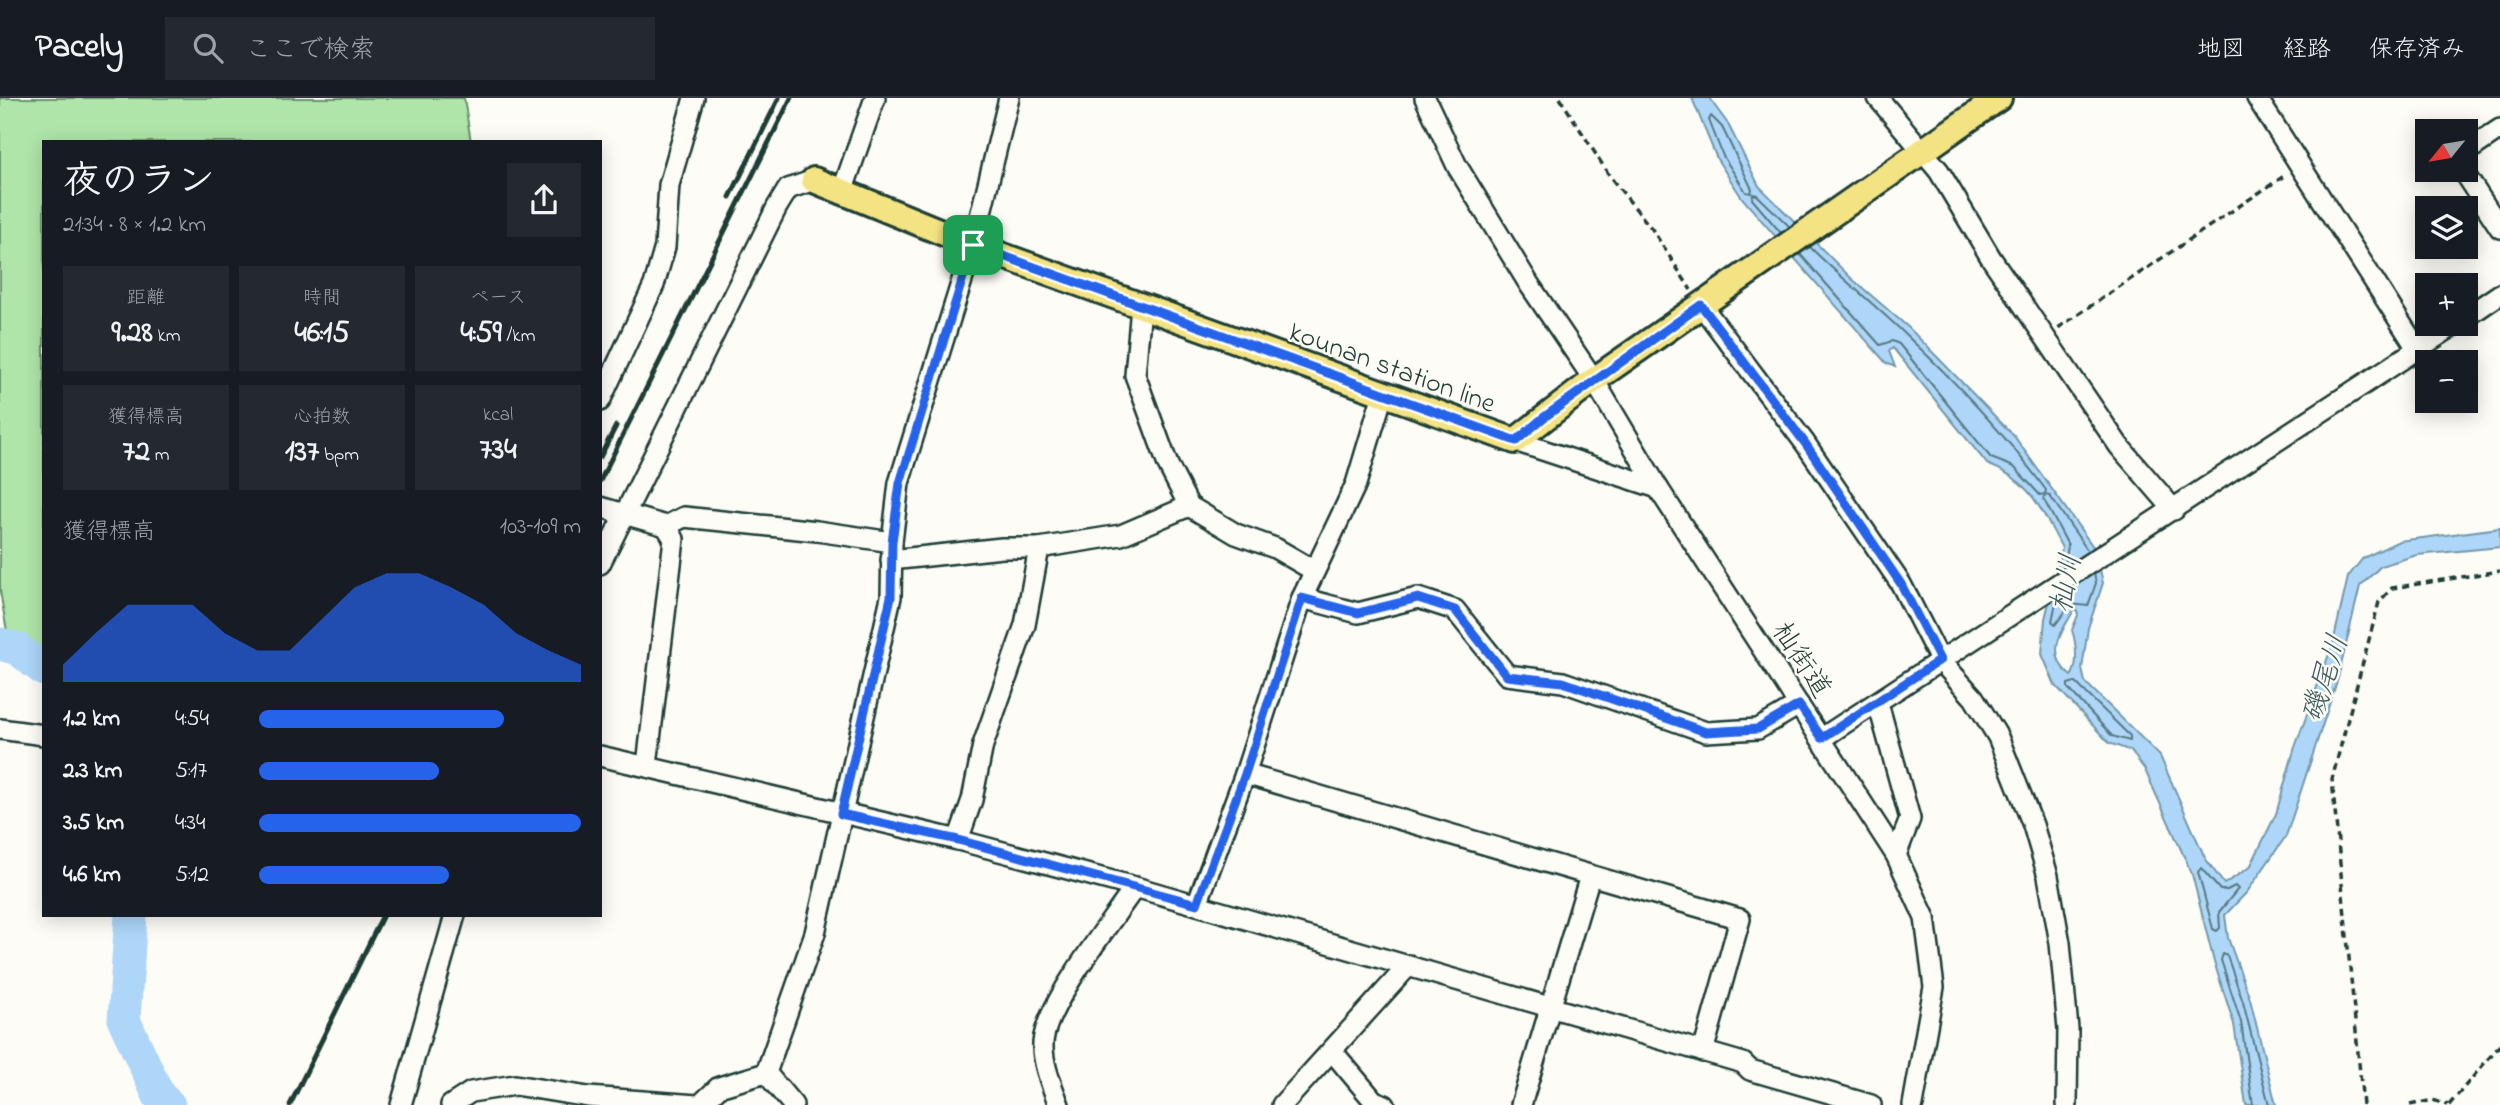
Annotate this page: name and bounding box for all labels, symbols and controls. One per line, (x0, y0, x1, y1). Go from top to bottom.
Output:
search box (165, 17, 655, 80)
text: Pacely (35, 24, 123, 72)
icon: search (189, 29, 227, 67)
text: ここで検索 (245, 32, 375, 70)
text: 地図 (2197, 33, 2245, 68)
text: 経路 (2283, 33, 2331, 68)
text: 保存済み (2369, 33, 2465, 68)
north arrow (2415, 119, 2478, 182)
map controls (2415, 119, 2478, 413)
text: 夜のラン (63, 155, 215, 211)
button: share (507, 163, 581, 237)
button: layers (2415, 196, 2478, 259)
text: 21:34 · 8 × 1.2 km (63, 209, 206, 242)
pin (943, 215, 1003, 275)
icon: arrive (954, 226, 992, 264)
button: + (2415, 273, 2478, 336)
text: 距離 (127, 285, 165, 312)
text: 時間 (303, 285, 341, 312)
text: ペース (470, 285, 526, 312)
text: 9.28 (111, 312, 153, 356)
text: 46:15 (295, 312, 349, 356)
text: 4:59 (461, 312, 502, 356)
street label: kounan station line (1283, 313, 1501, 426)
text: km (153, 323, 181, 350)
text: /km (502, 323, 535, 350)
button: − (2415, 350, 2478, 413)
text: kcal (483, 402, 513, 429)
text: 獲得標高 (108, 404, 184, 431)
text: 心拍数 (293, 404, 351, 431)
text: 734 (479, 429, 517, 473)
text: 72 (123, 431, 150, 475)
text: 137 (285, 431, 319, 475)
text: m (150, 442, 169, 469)
text: bpm (319, 442, 359, 469)
text: 103–109 m (500, 511, 581, 544)
text: 獲得標高 (63, 516, 155, 549)
water label: 杣川 (2041, 550, 2095, 617)
street label: 杣街道 (1760, 615, 1840, 707)
water label: 磯尾川 (2292, 629, 2362, 729)
text: 1.2 km (63, 703, 120, 736)
text: 4:54 (175, 703, 209, 736)
text: 2.3 km (63, 755, 122, 788)
text: 5:17 (175, 755, 207, 788)
text: 3.5 km (63, 807, 124, 840)
text: 4:34 (175, 807, 205, 840)
text: 4.6 km (63, 859, 121, 892)
text: 5:12 (175, 859, 209, 892)

